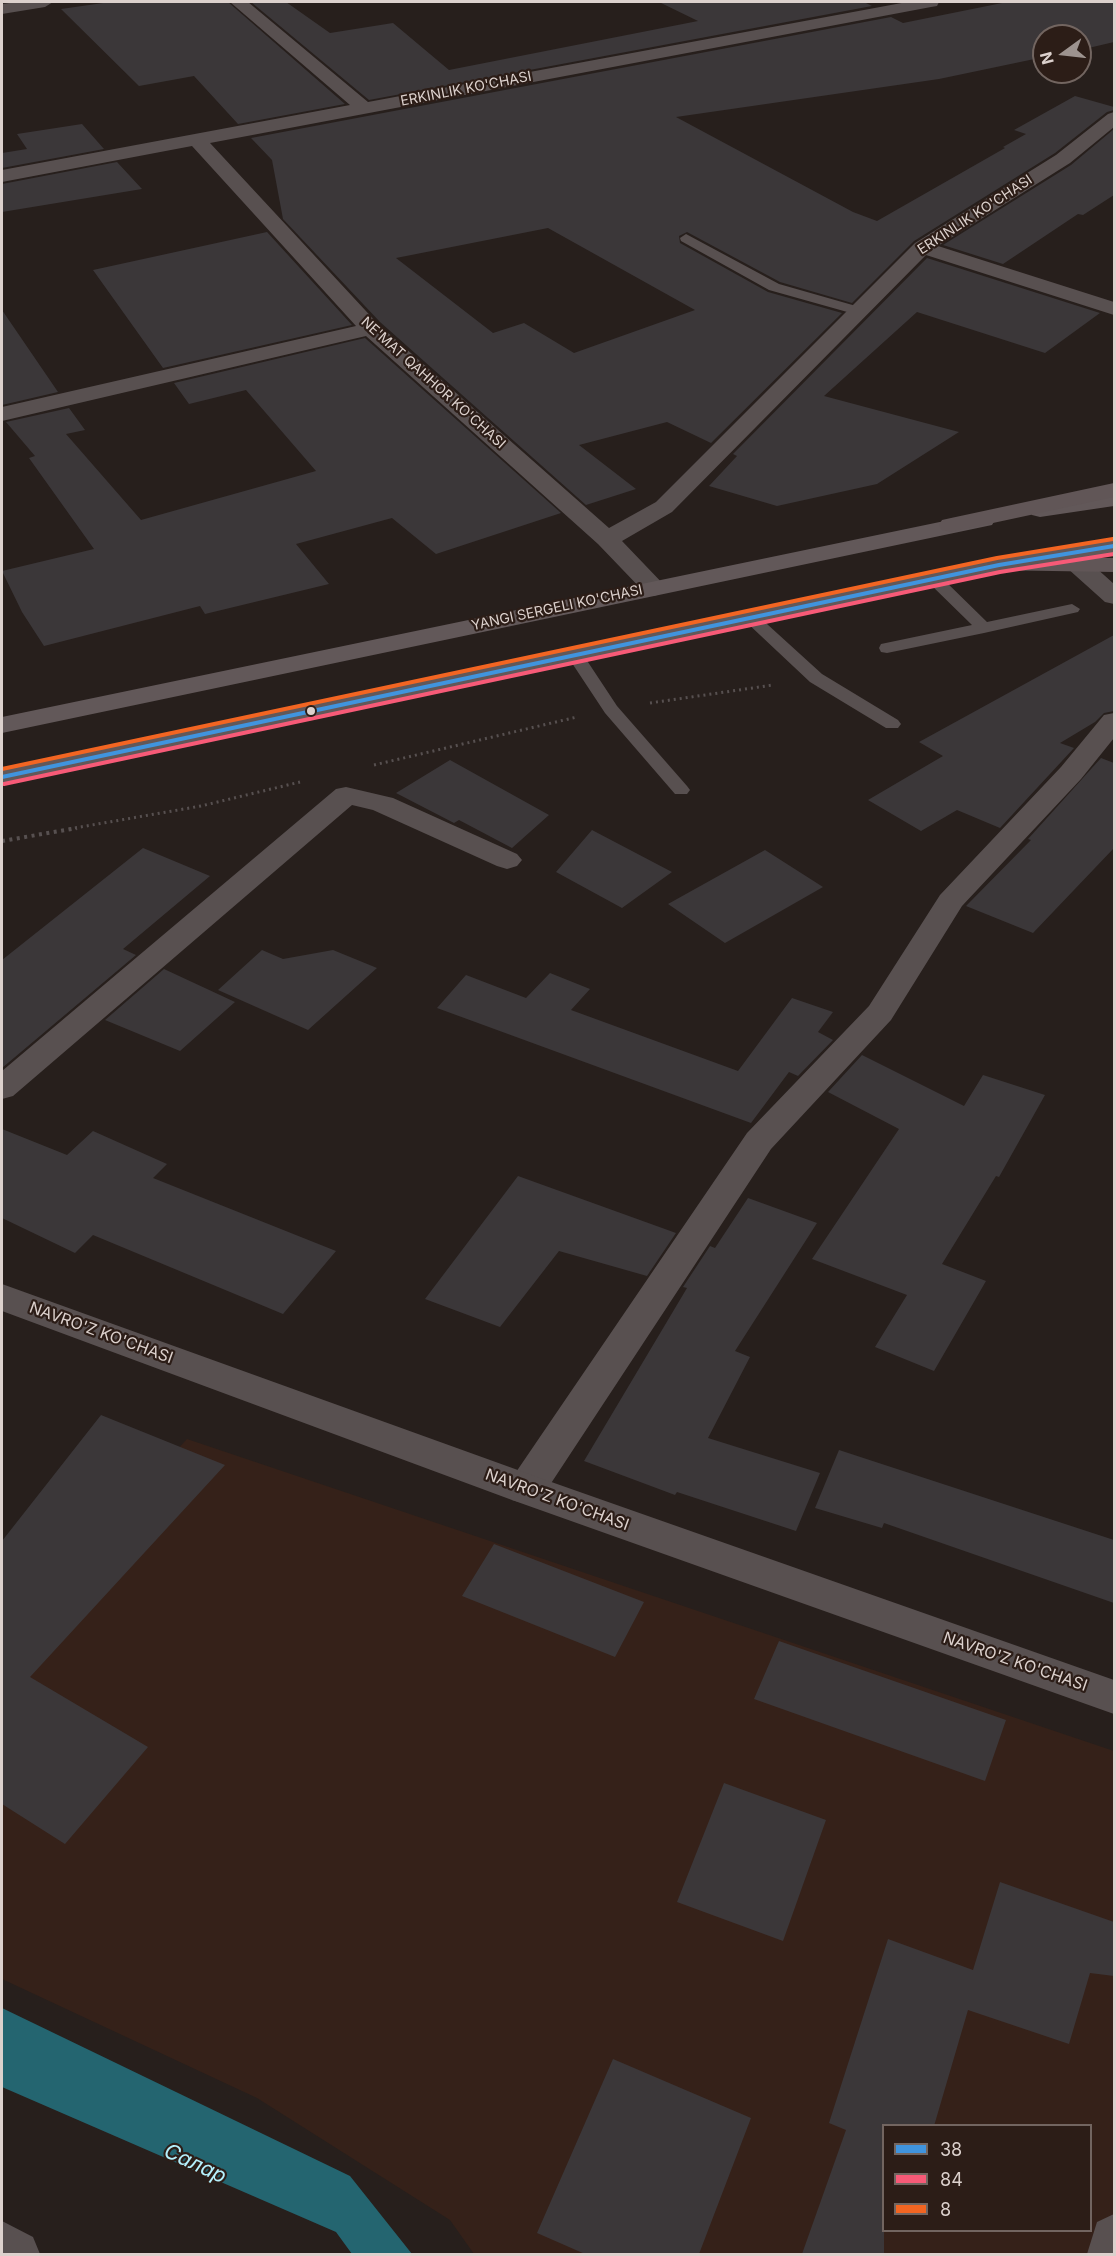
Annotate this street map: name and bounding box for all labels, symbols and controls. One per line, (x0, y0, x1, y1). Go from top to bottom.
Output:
north arrow (1032, 24, 1092, 84)
text: N (1035, 50, 1058, 67)
street label: ERKINLIK KO'CHASI (399, 68, 533, 110)
street label: ERKINLIK KO'CHASI (915, 172, 1035, 258)
street label: NE'MAT QAHHOR KO'CHASI (357, 314, 509, 452)
street label: YANGI SERGELI KO'CHASI (470, 582, 644, 634)
unlabelled marker (305, 705, 317, 717)
street label: NAVRO'Z KO'CHASI (27, 1298, 175, 1368)
street label: NAVRO'Z KO'CHASI (483, 1465, 631, 1535)
street label: NAVRO'Z KO'CHASI (940, 1628, 1090, 1696)
legend (882, 2124, 1092, 2232)
water label: Салар (160, 2139, 230, 2189)
text: 38 (940, 2139, 962, 2160)
text: 84 (940, 2169, 963, 2190)
text: 8 (940, 2199, 951, 2220)

